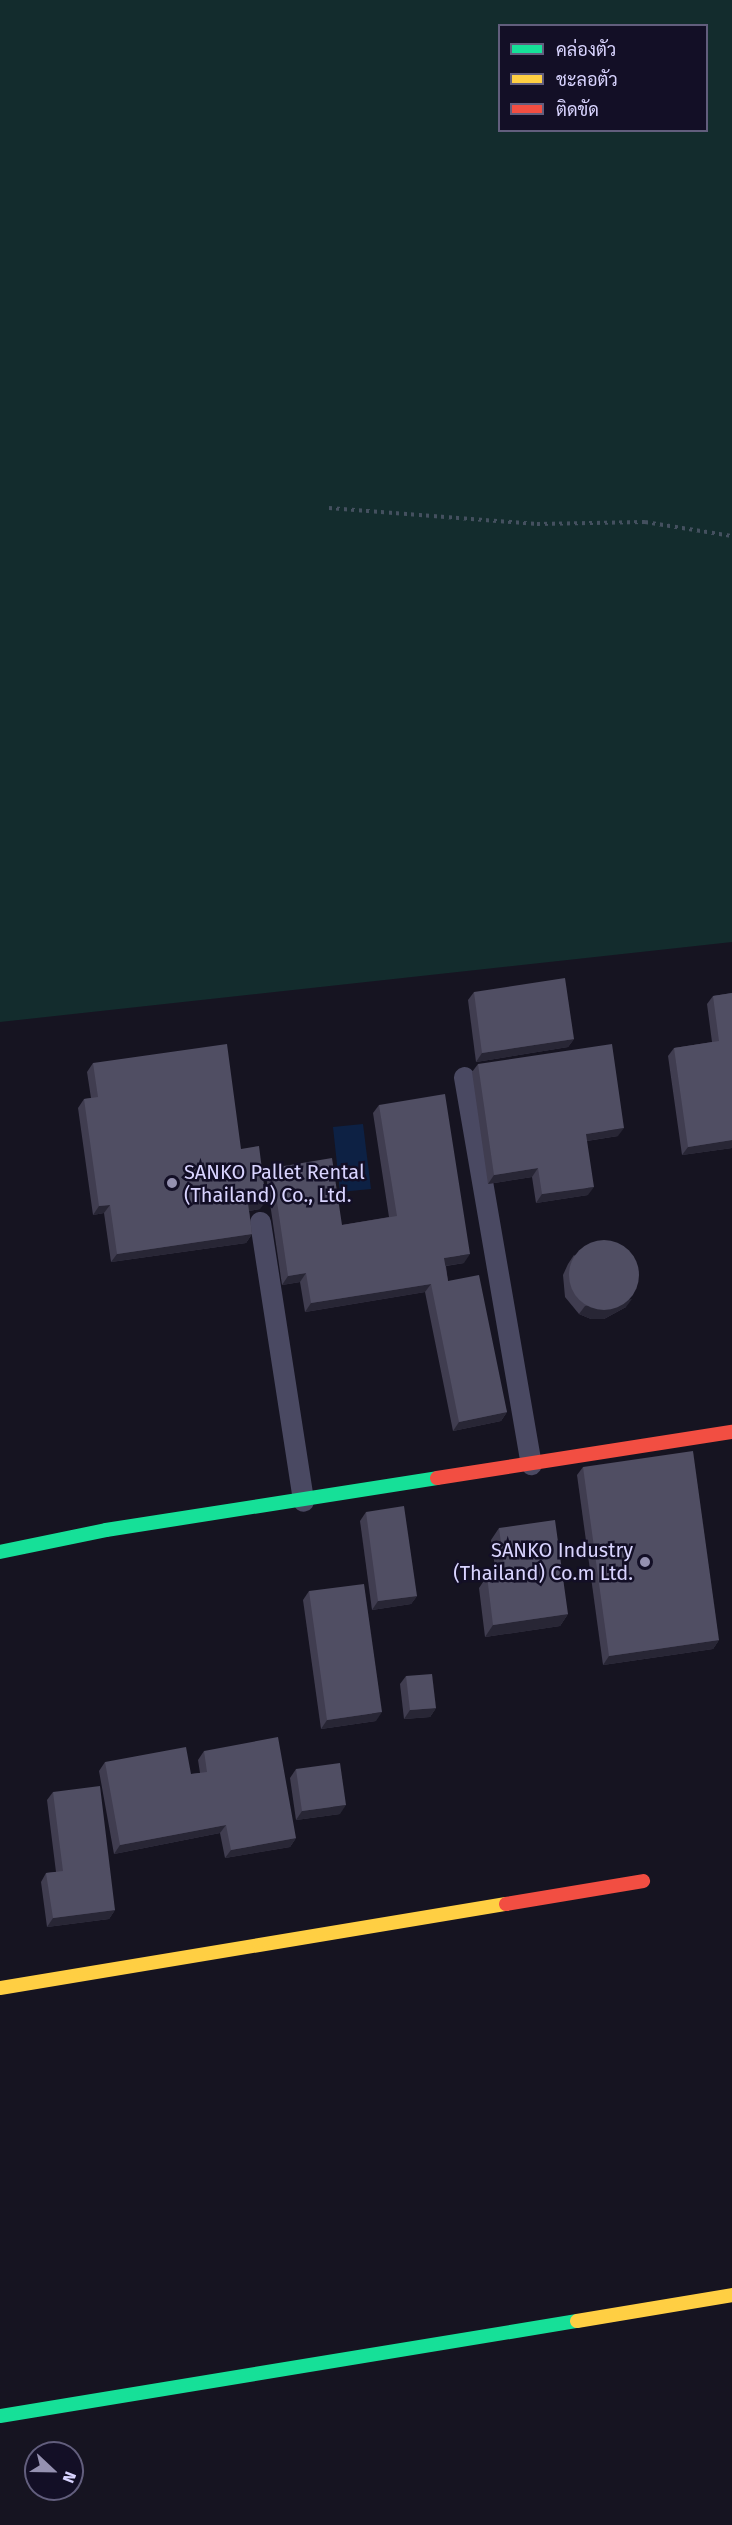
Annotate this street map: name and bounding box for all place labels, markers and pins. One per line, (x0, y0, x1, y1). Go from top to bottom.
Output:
place label: SANKO Pallet Rental (Thailand) Co., Ltd. (184, 1160, 365, 1207)
marker: SANKO Pallet Rental (Thailand) Co., Ltd. (165, 1176, 179, 1190)
place label: SANKO Industry (Thailand) Co.m Ltd. (453, 1538, 633, 1585)
marker: SANKO Industry (Thailand) Co.m Ltd. (638, 1555, 652, 1569)

